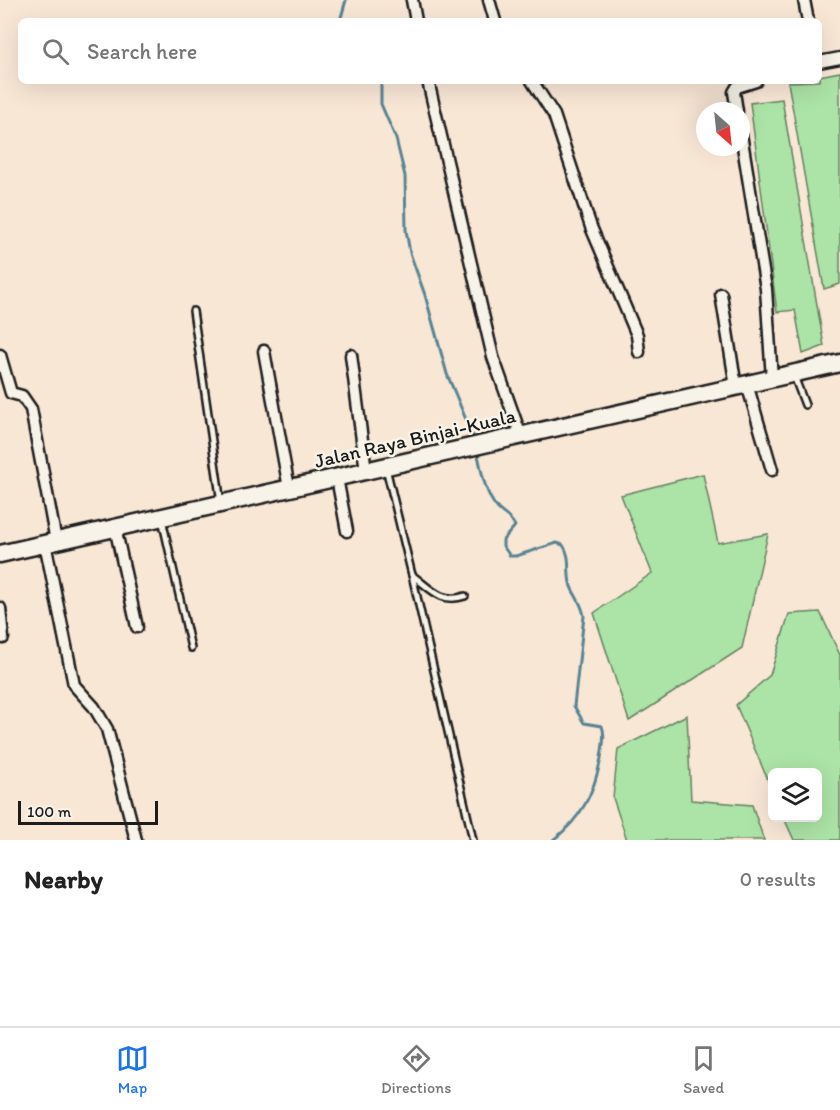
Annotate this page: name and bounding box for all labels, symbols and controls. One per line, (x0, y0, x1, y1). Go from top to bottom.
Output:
search box (18, 18, 822, 84)
icon: search (39, 35, 72, 68)
text: Search here (87, 38, 197, 65)
north arrow (696, 102, 750, 156)
street label: Jalan Raya Binjai-Kuala (312, 403, 518, 473)
map controls (768, 768, 822, 822)
button: layers (768, 768, 822, 822)
scale bar (18, 798, 158, 826)
text: 100 m (27, 802, 71, 821)
text: Nearby (24, 863, 103, 895)
text: 0 results (740, 867, 816, 891)
tab: Map (116, 1042, 149, 1097)
tab: Directions (381, 1042, 451, 1097)
tab: Saved (683, 1042, 724, 1097)

